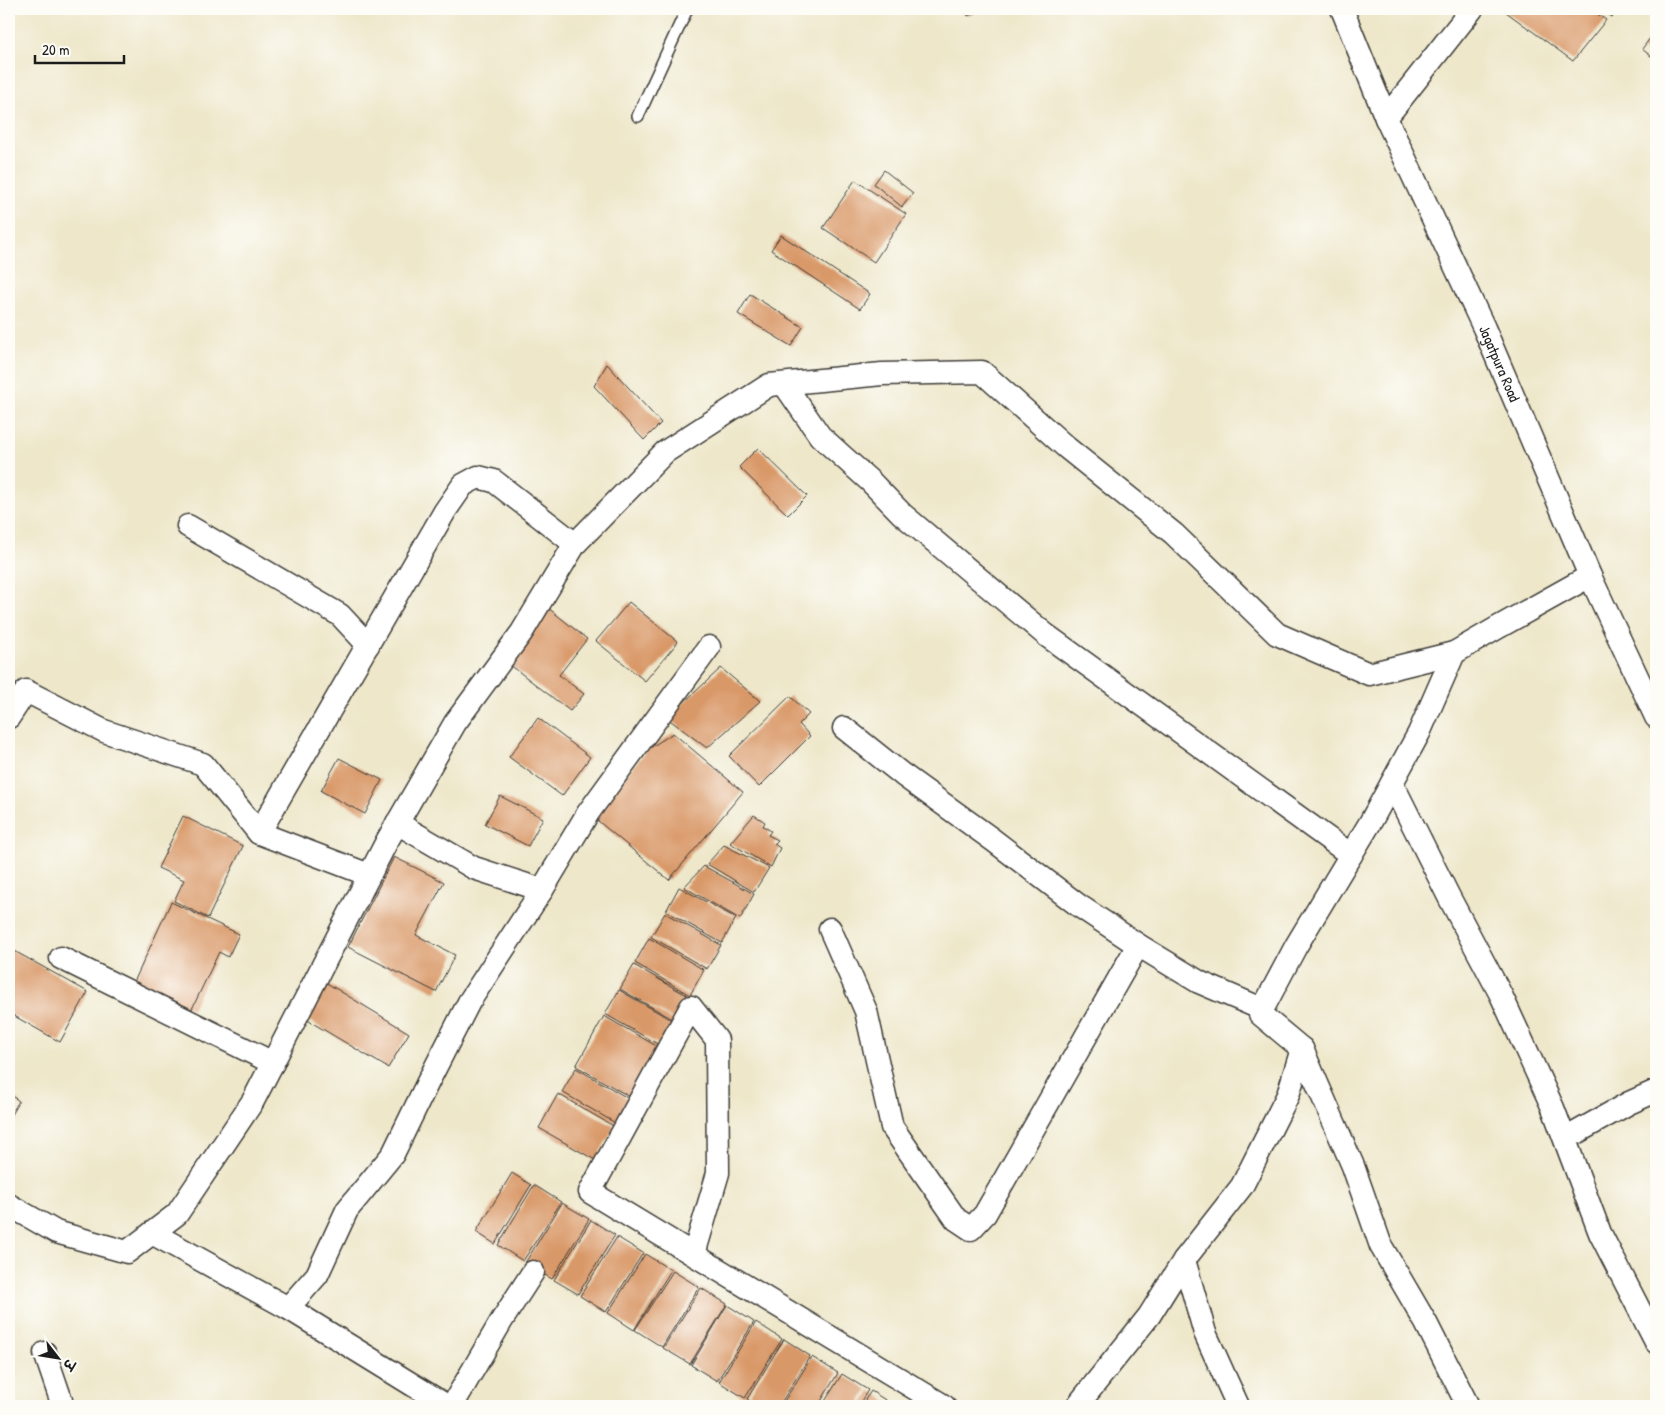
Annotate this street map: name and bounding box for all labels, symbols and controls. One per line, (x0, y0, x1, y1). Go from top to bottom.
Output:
scale bar (35, 32, 124, 64)
text: 20 m (42, 39, 69, 60)
street label: Jagatpura Road (1474, 322, 1525, 405)
north arrow (32, 1332, 82, 1382)
text: उ (58, 1354, 81, 1375)

